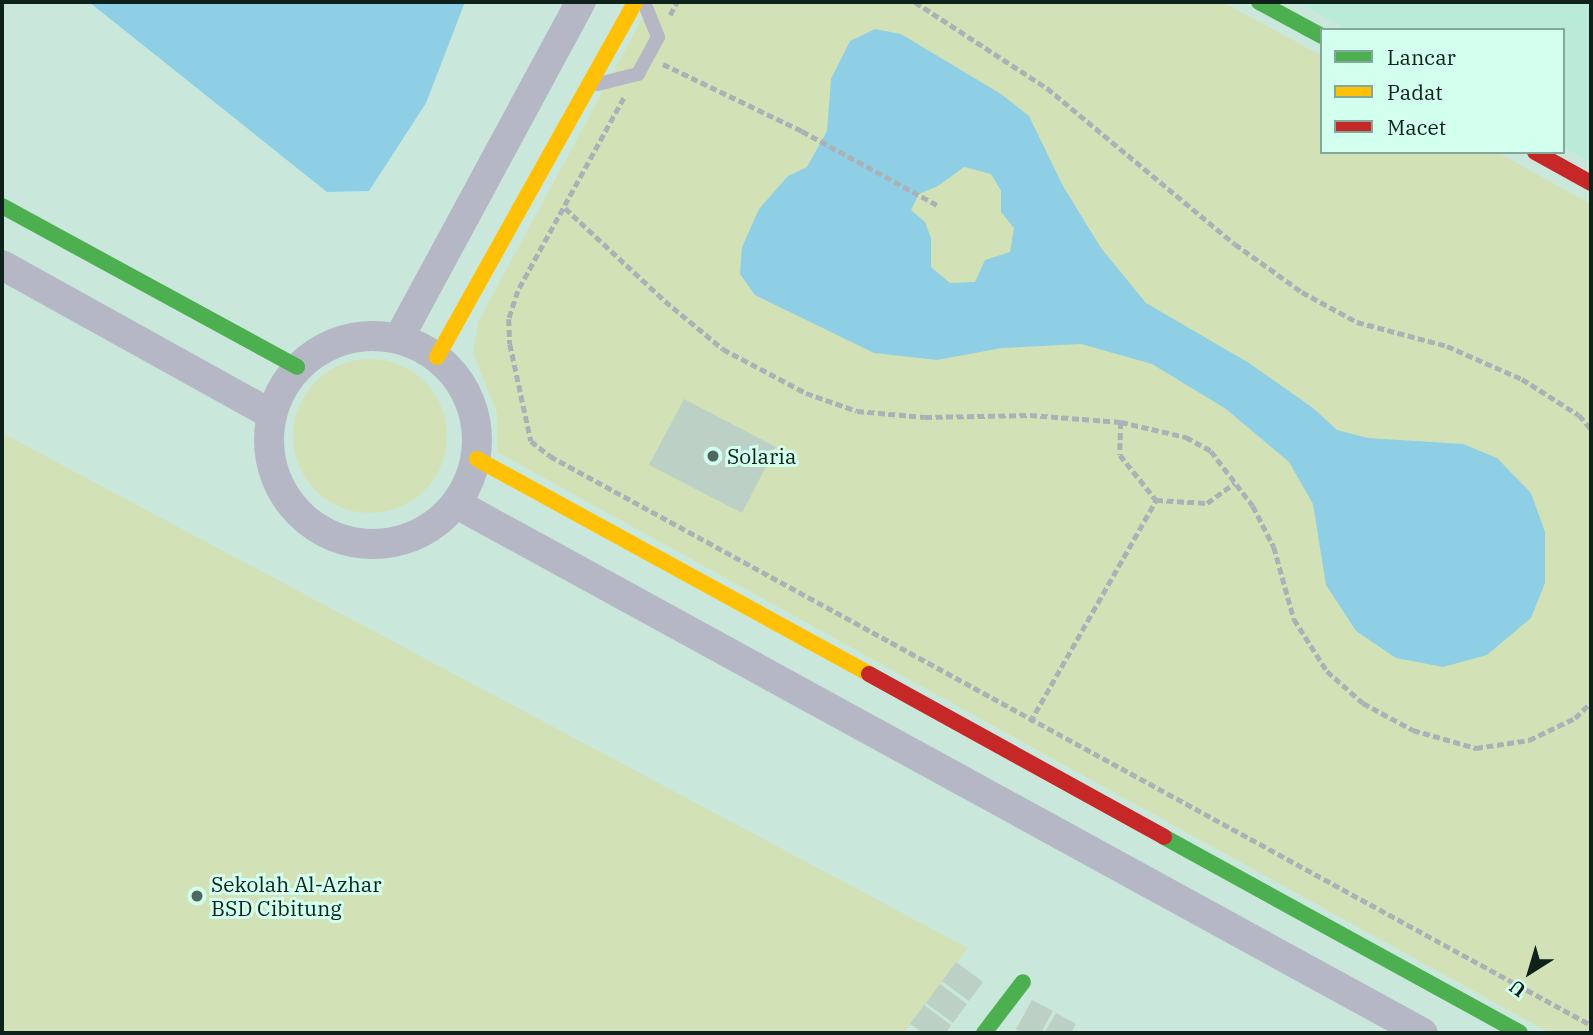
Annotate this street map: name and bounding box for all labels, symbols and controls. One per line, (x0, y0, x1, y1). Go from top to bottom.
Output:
legend (1320, 28, 1565, 154)
text: Lancar (1387, 43, 1456, 71)
text: Padat (1387, 78, 1443, 106)
text: Macet (1387, 113, 1446, 141)
place label: Solaria (727, 443, 796, 469)
marker: Solaria (705, 448, 721, 464)
place label: Sekolah Al-Azhar BSD Cibitung (211, 871, 382, 921)
marker: Sekolah Al-Azhar BSD Cibitung (189, 888, 205, 904)
north arrow (1495, 937, 1565, 1007)
text: U (1504, 975, 1530, 1003)

